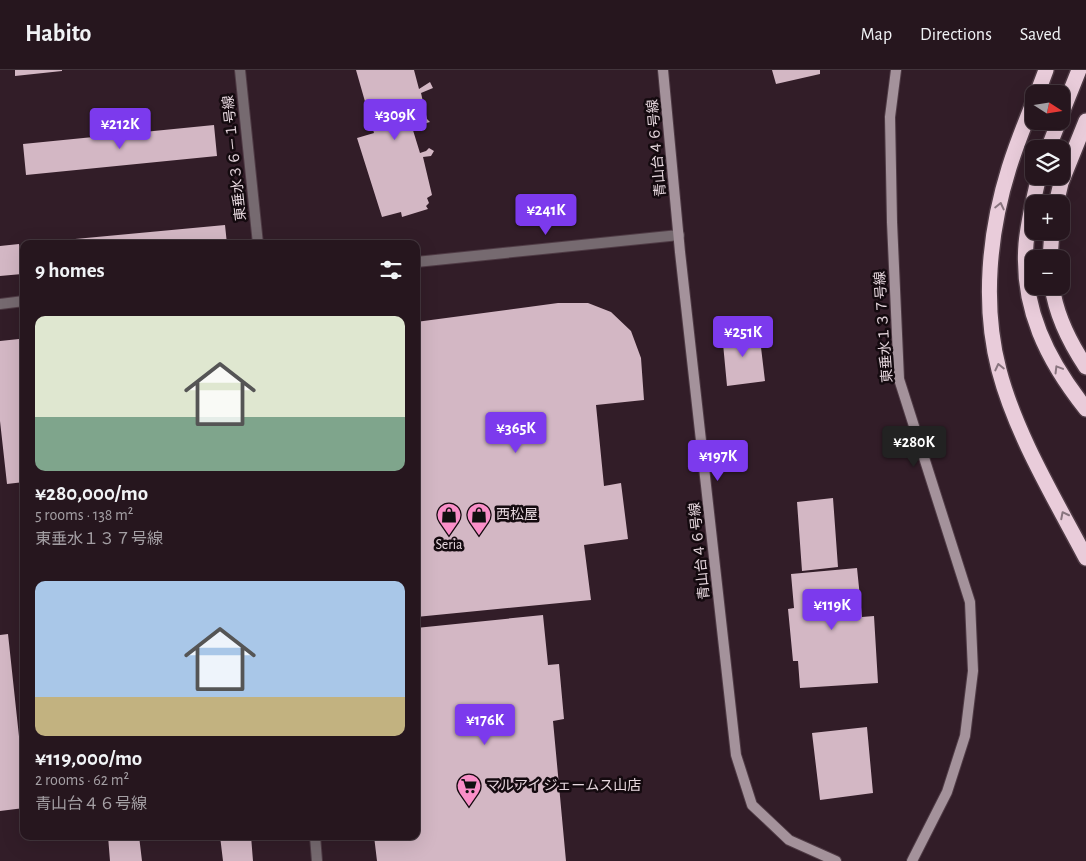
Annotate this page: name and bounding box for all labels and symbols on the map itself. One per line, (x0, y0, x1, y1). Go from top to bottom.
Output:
north arrow (1025, 85, 1070, 130)
street label: 東垂水３６－１号線 (220, 95, 249, 221)
pin: ¥309K (360, 98, 430, 141)
street label: 青山台４６号線 (644, 99, 668, 198)
pin: ¥212K (85, 108, 155, 150)
pin: ¥241K (511, 194, 581, 236)
one-way arrow (994, 201, 1005, 210)
street label: 東垂水１３７号線 (872, 271, 895, 383)
pin: ¥251K (708, 316, 778, 358)
one-way arrow (994, 362, 1005, 371)
one-way arrow (1054, 366, 1064, 375)
pin: ¥365K (481, 412, 551, 454)
pin: ¥280K (879, 426, 949, 468)
pin: ¥197K (683, 440, 753, 482)
shop icon: Seria (436, 502, 462, 536)
shop icon: 西松屋 (466, 502, 492, 536)
street label: 青山台４６号線 (686, 502, 712, 601)
place label: 西松屋 (496, 507, 538, 522)
one-way arrow (1060, 511, 1070, 520)
place label: Seria (435, 538, 463, 552)
pin: ¥119K (797, 588, 867, 631)
pin: ¥176K (450, 704, 520, 746)
supermarket icon: マルアイ ジェームス山店 (456, 773, 482, 807)
place label: マルアイ ジェームス山店 (486, 778, 641, 793)

